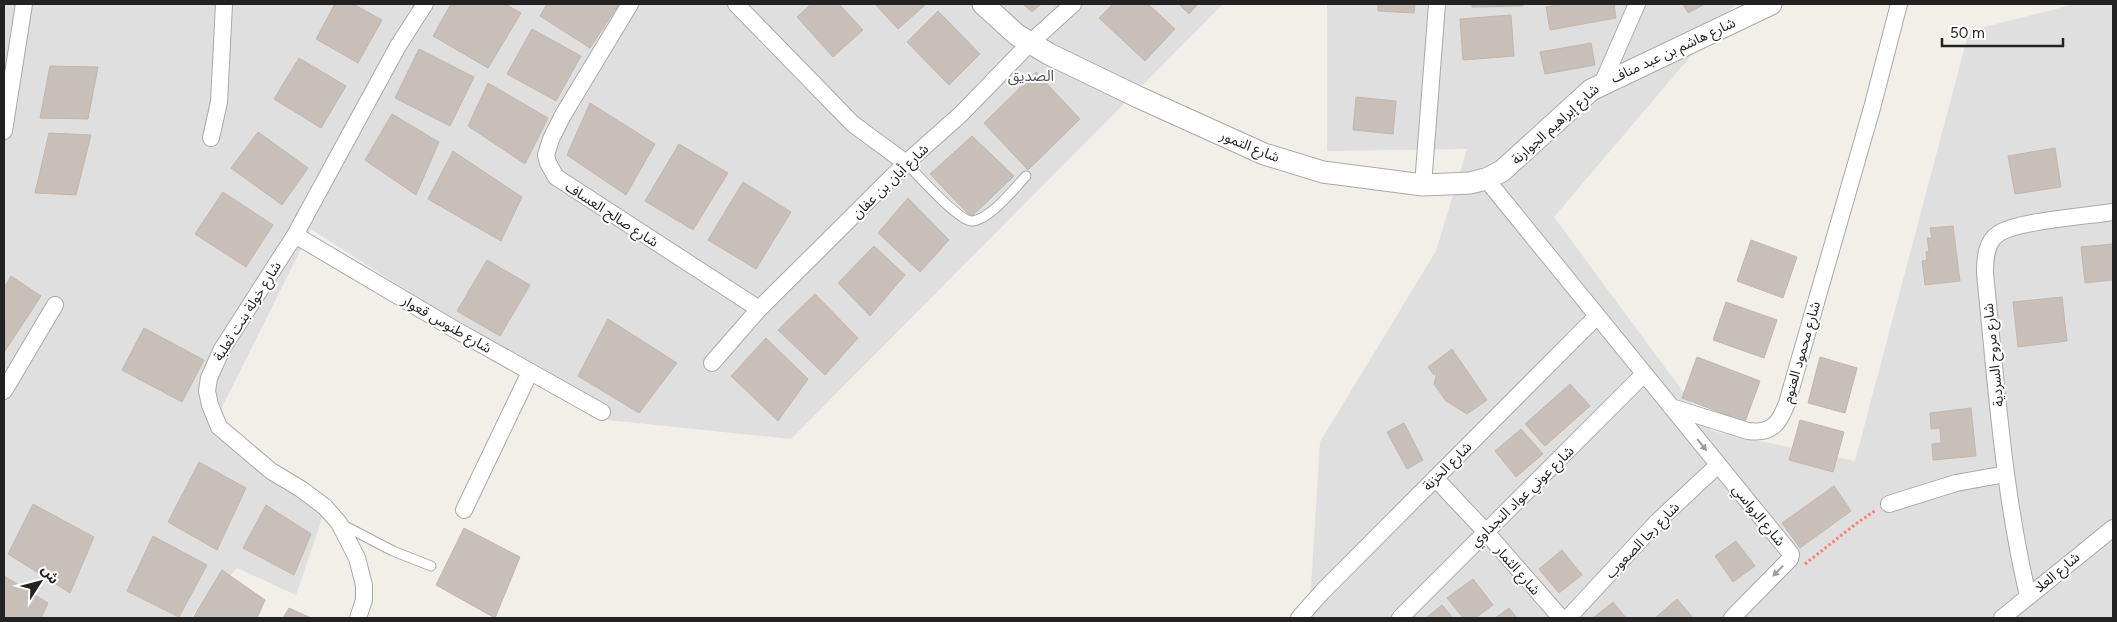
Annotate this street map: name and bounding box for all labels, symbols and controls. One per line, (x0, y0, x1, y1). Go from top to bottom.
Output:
street label: شارع هاشم بن عبد مناف (1608, 14, 1739, 89)
scale bar (1942, 15, 2063, 47)
text: 50 m (1950, 24, 1985, 42)
district label: الصديق (1008, 67, 1054, 86)
street label: شارع إبراهيم الجوارنة (1508, 81, 1604, 170)
street label: شارع التمور (1216, 126, 1282, 168)
street label: شارع أبان بن عفان (848, 140, 934, 224)
street label: شارع صالح العساف (561, 178, 662, 253)
street label: شارع خولة بنت ثعلبة (210, 258, 287, 365)
street label: شارع طنوس قعوار (397, 291, 495, 359)
street label: شارع محمود العتوم (1779, 299, 1826, 405)
street label: شارع مروح السردية (1980, 302, 2009, 408)
street label: شارع الخزنة (1419, 438, 1477, 496)
one-way arrow (1696, 438, 1707, 451)
street label: شارع عوني عواد النجداوي (1467, 443, 1579, 552)
street label: شارع الرواسي (1727, 481, 1789, 551)
street label: شارع رجا الصعوب (1602, 499, 1684, 583)
street label: شارع الثمار (1489, 541, 1544, 600)
street label: شارع العلا (2031, 549, 2085, 598)
north arrow (15, 557, 65, 607)
text: ش (38, 562, 63, 587)
one-way arrow (1772, 565, 1784, 577)

